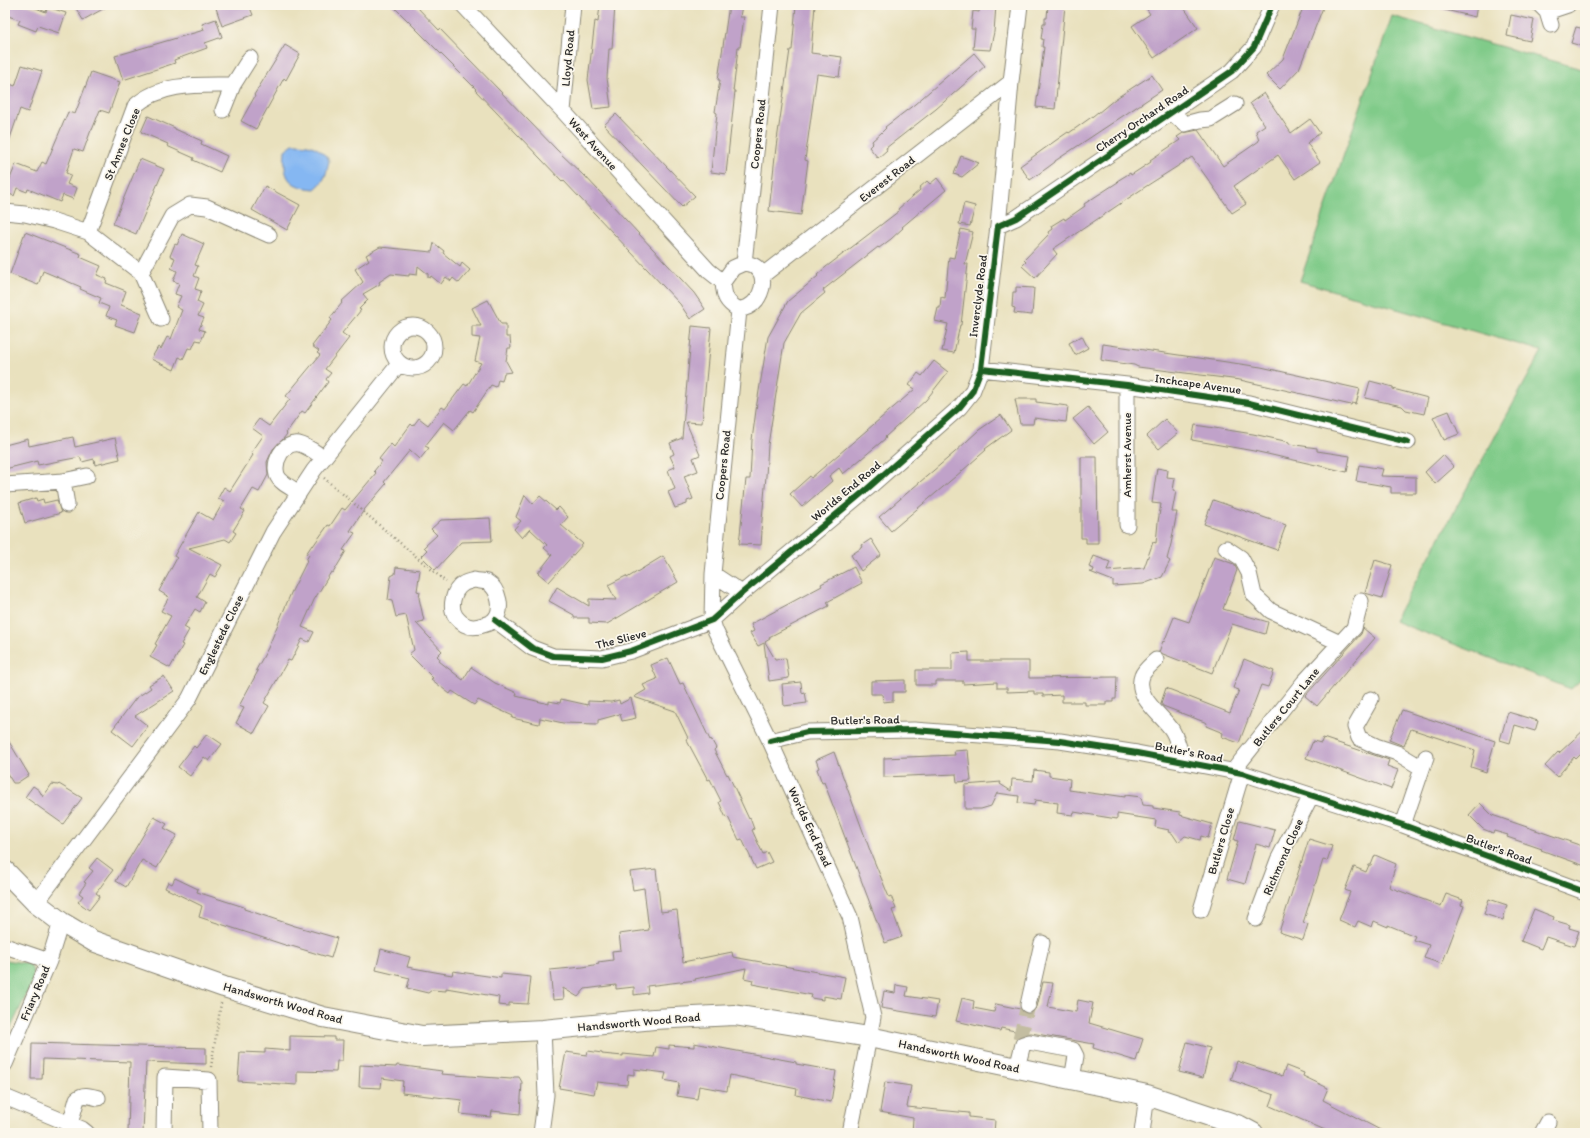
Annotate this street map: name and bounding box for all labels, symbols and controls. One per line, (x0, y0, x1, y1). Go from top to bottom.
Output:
street label: Lloyd Road (559, 29, 577, 87)
street label: Cherry Orchard Road (1093, 83, 1191, 155)
street label: Coopers Road (747, 98, 769, 170)
street label: St Annes Close (101, 105, 143, 182)
street label: West Avenue (566, 115, 621, 173)
street label: Everest Road (856, 153, 918, 205)
street label: Inverclyde Road (966, 253, 990, 338)
street label: Inchcape Avenue (1154, 371, 1243, 397)
street label: Amherst Avenue (1120, 412, 1134, 498)
street label: Coopers Road (712, 429, 734, 501)
street label: Worlds End Road (808, 457, 884, 524)
street label: Englestede Close (196, 592, 247, 677)
street label: The Slieve (594, 626, 648, 652)
street label: Butlers Court Lane (1250, 665, 1322, 749)
street label: Butler's Road (830, 712, 900, 728)
street label: Butler's Road (1154, 739, 1225, 766)
street label: Worlds End Road (785, 785, 835, 870)
street label: Butlers Close (1205, 806, 1237, 876)
street label: Richmond Close (1260, 816, 1306, 898)
street label: Butler's Road (1464, 831, 1534, 868)
street label: Friary Road (17, 963, 53, 1023)
street label: Handsworth Wood Road (222, 979, 345, 1027)
street label: Handsworth Wood Road (577, 1010, 702, 1034)
street label: Handsworth Wood Road (897, 1036, 1021, 1076)

